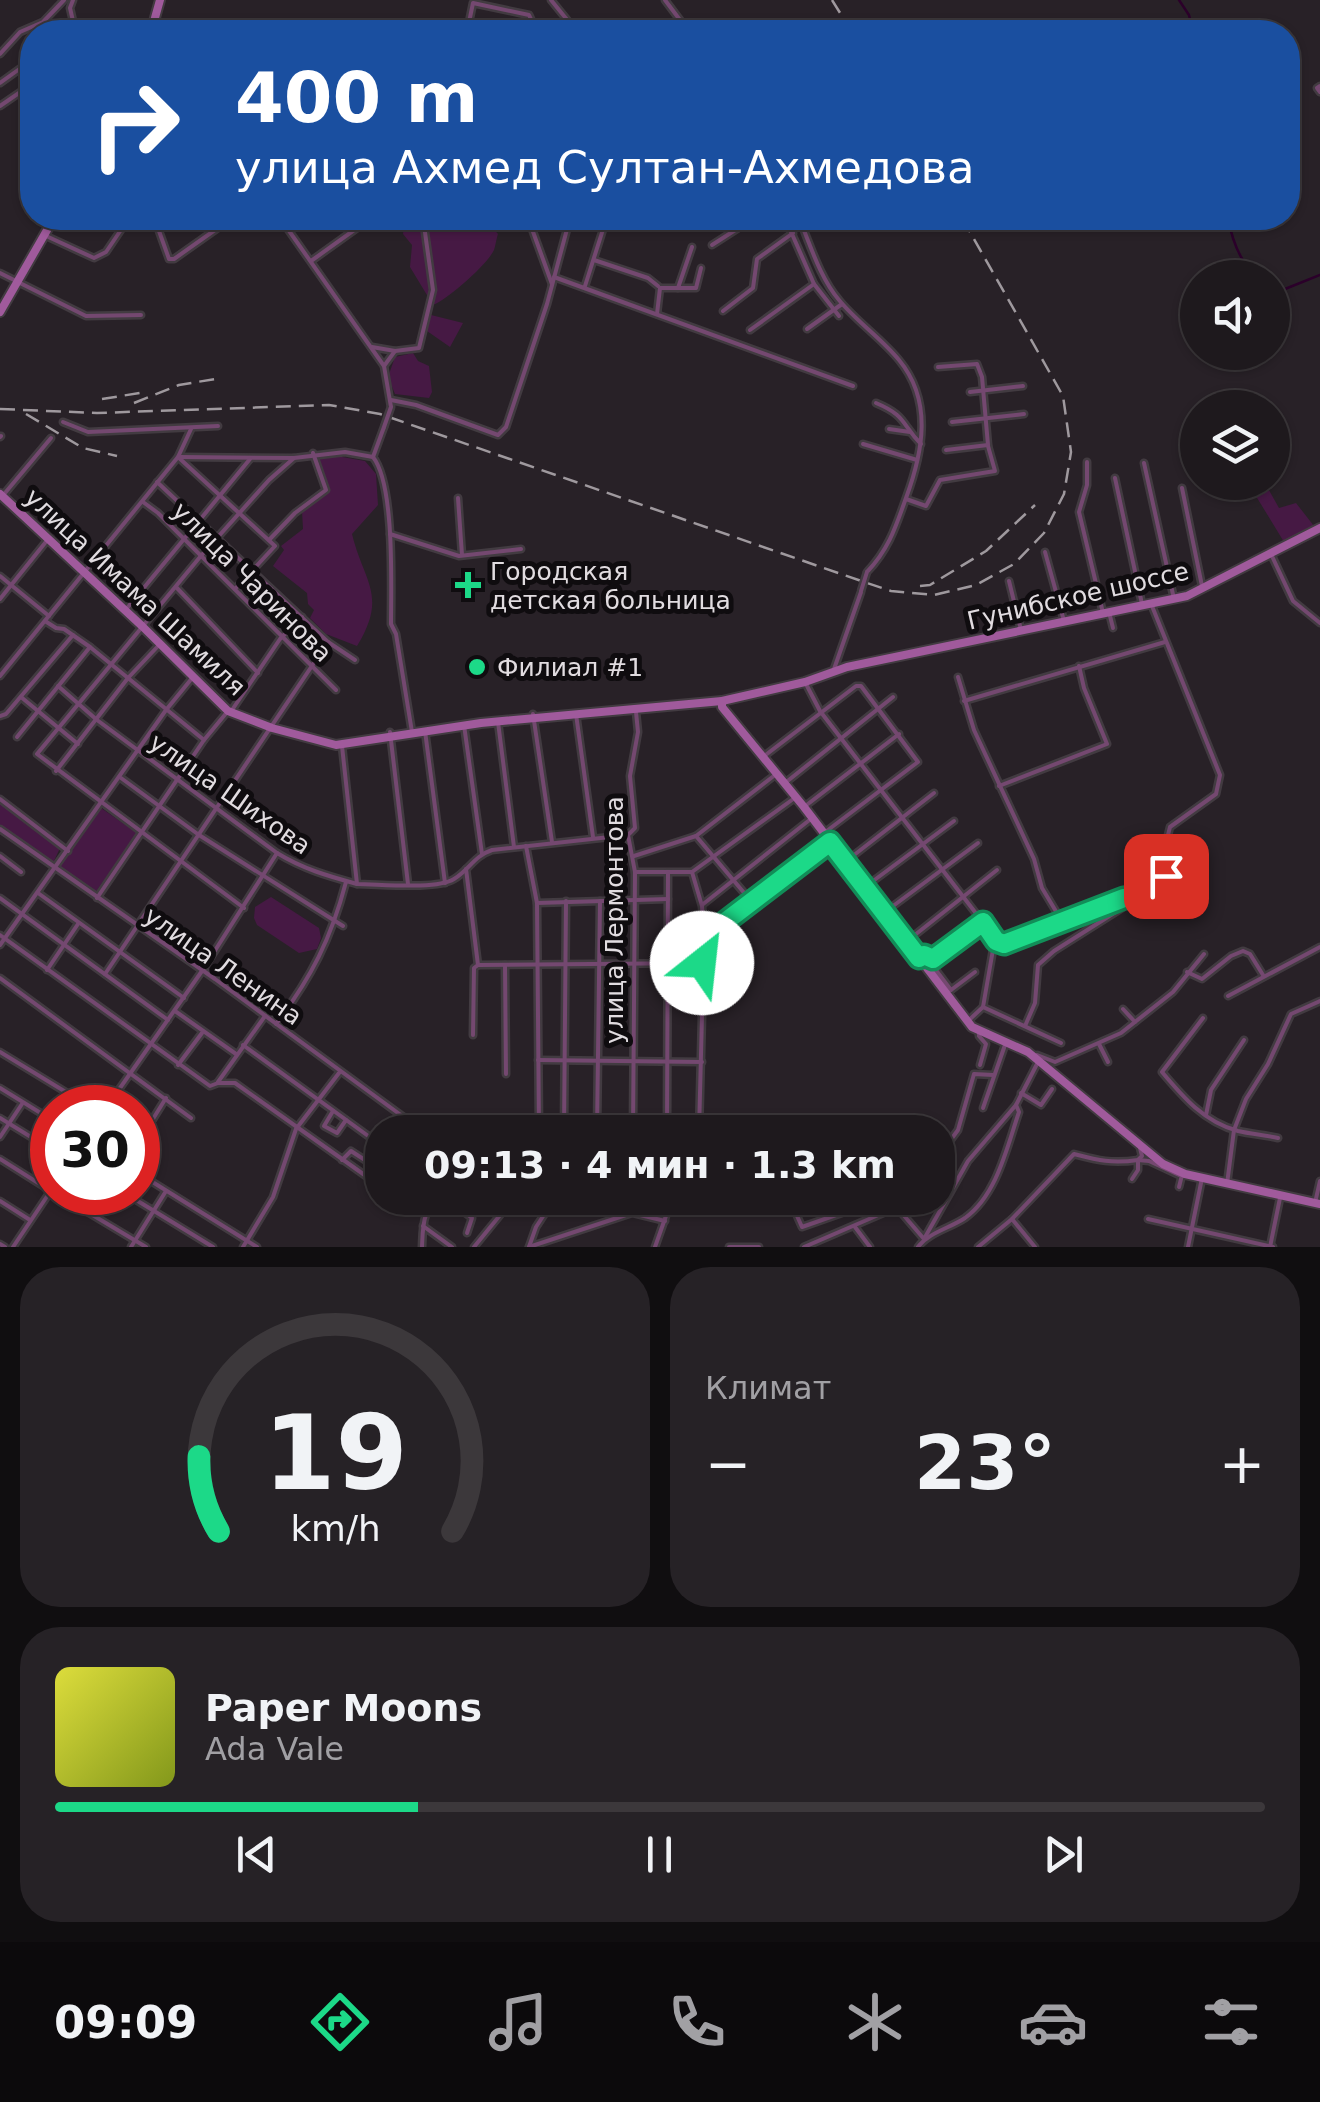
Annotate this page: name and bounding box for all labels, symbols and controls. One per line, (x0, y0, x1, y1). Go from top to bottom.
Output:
text: 400 m (235, 57, 478, 139)
icon: right (70, 60, 200, 190)
text: улица Ахмед Султан-Ахмедова (235, 141, 975, 194)
map controls (1180, 260, 1290, 500)
button: sound (1180, 260, 1290, 370)
button: layers (1180, 390, 1290, 500)
street label: улица Имама Шамиля (19, 482, 251, 702)
street label: улица Чаринова (166, 496, 338, 668)
street label: Гунибское шоссе (964, 556, 1192, 636)
place label: Городская детская больница (490, 557, 731, 615)
marker: Городская детская больница (455, 572, 481, 598)
place label: Филиал #1 (497, 653, 643, 682)
marker: Филиал #1 (466, 656, 488, 678)
street label: улица Шихова (144, 728, 316, 860)
street label: улица Лермонтова (600, 796, 629, 1044)
pin (1124, 834, 1209, 919)
icon: arrive (1139, 849, 1194, 904)
street label: улица Ленина (139, 901, 307, 1031)
position arrow (650, 911, 754, 1015)
speed limit sign: 30 (30, 1085, 160, 1215)
text: 09:13 · 4 мин · 1.3 km (424, 1143, 896, 1187)
text: Климат (705, 1369, 831, 1407)
text: 19 (263, 1392, 407, 1514)
text: 23° (914, 1419, 1056, 1507)
text: − (705, 1432, 751, 1496)
text: + (1219, 1432, 1265, 1496)
text: km/h (290, 1508, 380, 1549)
text: Paper Moons (205, 1686, 482, 1730)
text: Ada Vale (205, 1730, 344, 1768)
icon: previous (229, 1827, 284, 1882)
icon: pause (632, 1827, 687, 1882)
icon: next (1036, 1827, 1091, 1882)
icon: directions (305, 1987, 375, 2057)
icon: music (483, 1987, 553, 2057)
icon: phone (662, 1987, 732, 2057)
icon: climate (840, 1987, 910, 2057)
icon: car (1018, 1987, 1088, 2057)
icon: filters (1196, 1987, 1266, 2057)
text: 09:09 (54, 1996, 197, 2049)

